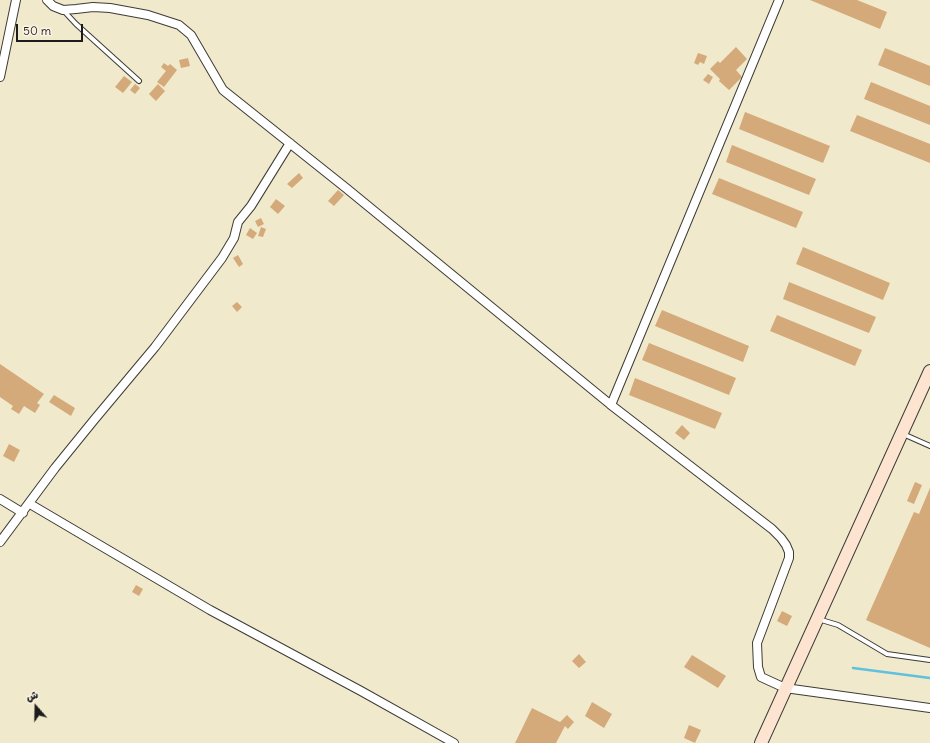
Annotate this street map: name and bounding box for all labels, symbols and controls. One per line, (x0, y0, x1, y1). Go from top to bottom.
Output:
scale bar (18, 16, 85, 42)
text: 50 m (23, 23, 51, 38)
north arrow (16, 687, 56, 727)
text: ش (24, 687, 40, 704)

